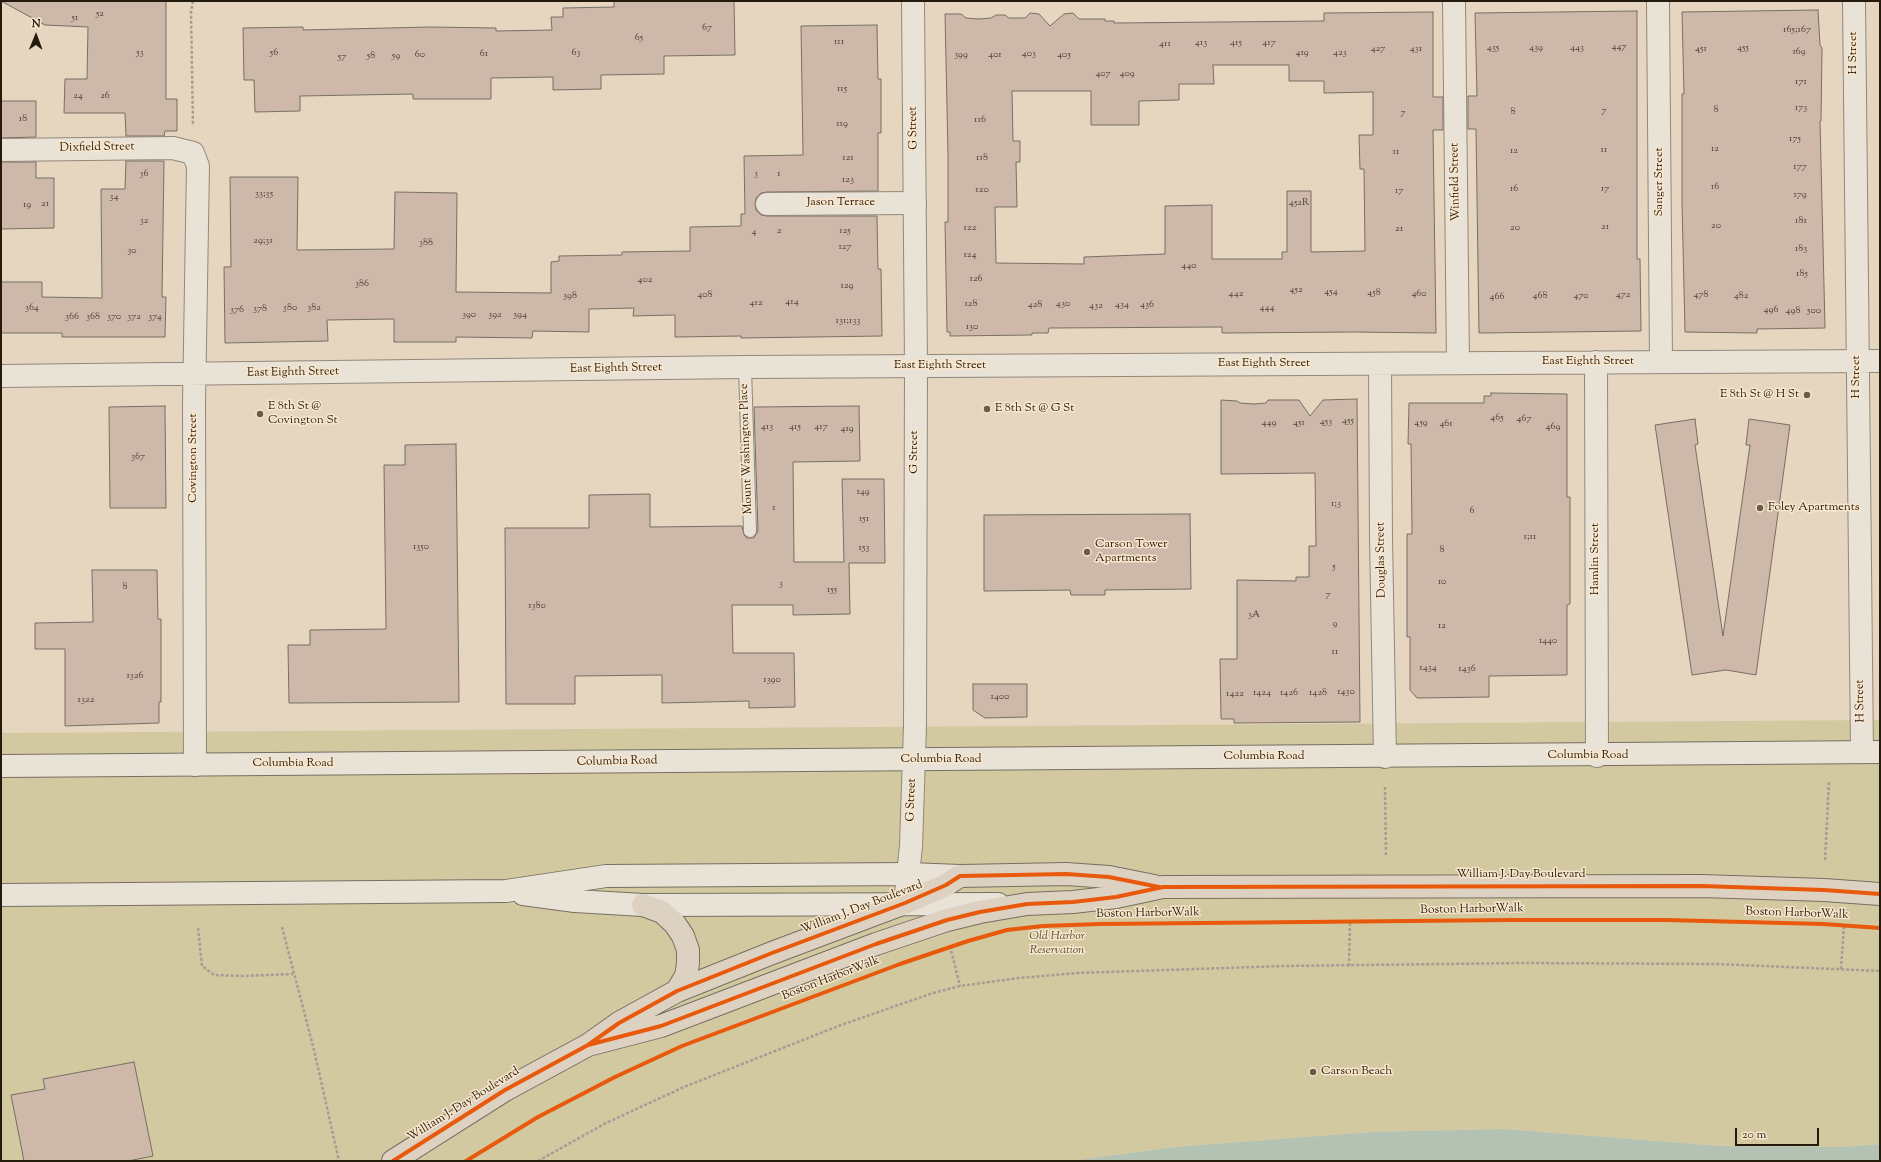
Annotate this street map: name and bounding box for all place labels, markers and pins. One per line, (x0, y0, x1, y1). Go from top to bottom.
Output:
place label: E 8th St @ H St (1720, 388, 1799, 402)
marker: E 8th St @ H St (1802, 390, 1812, 400)
place label: E 8th St @ Covington St (268, 400, 338, 428)
place label: E 8th St @ G St (995, 402, 1074, 416)
marker: E 8th St @ G St (982, 404, 992, 414)
marker: E 8th St @ Covington St (255, 409, 265, 419)
place label: Foley Apartments (1768, 501, 1860, 515)
marker: Foley Apartments (1755, 503, 1765, 513)
place label: Carson Tower Apartments (1095, 538, 1168, 566)
marker: Carson Tower Apartments (1082, 547, 1092, 557)
place label: Carson Beach (1321, 1065, 1392, 1079)
marker: Carson Beach (1308, 1067, 1318, 1077)

